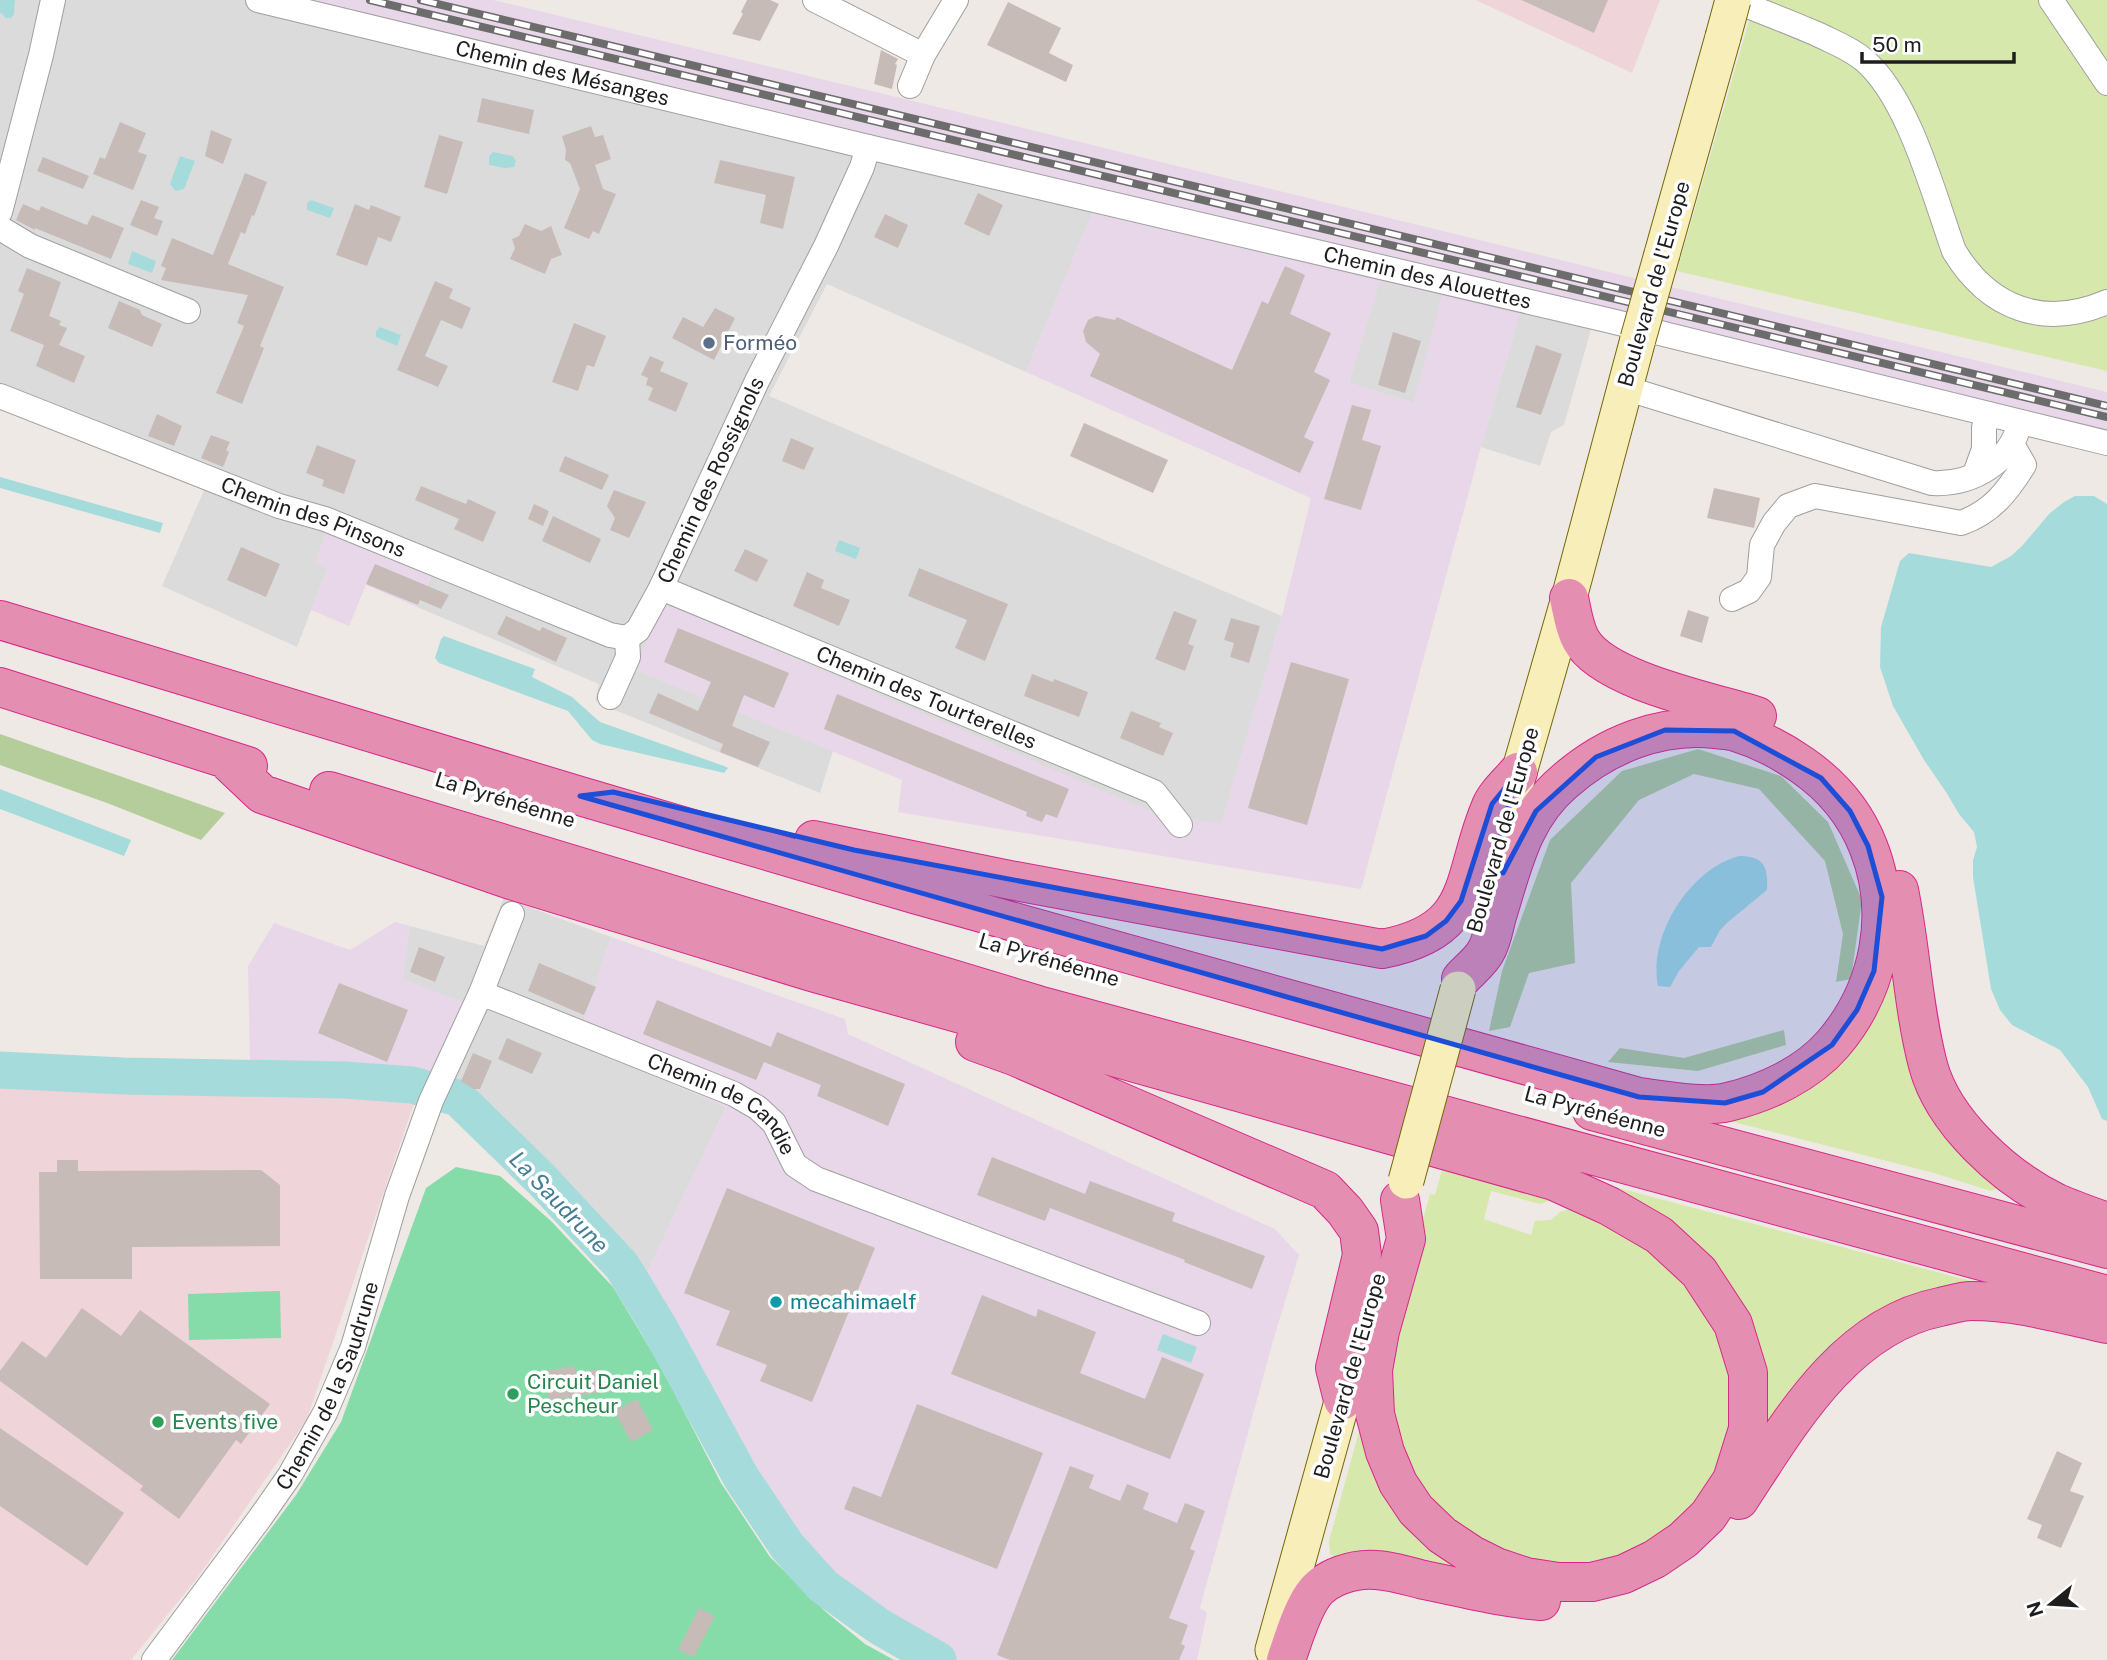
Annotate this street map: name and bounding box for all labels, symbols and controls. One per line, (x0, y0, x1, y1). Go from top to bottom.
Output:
scale bar (1862, 21, 2014, 65)
text: 50 m (1872, 32, 1922, 57)
street label: Chemin des Mésanges (453, 35, 672, 111)
street label: Boulevard de l'Europe (1612, 178, 1695, 390)
street label: Chemin des Alouettes (1321, 241, 1534, 314)
place label: Forméo (723, 330, 797, 355)
marker: Forméo (701, 335, 717, 351)
street label: Chemin des Rossignols (652, 373, 769, 587)
street label: Chemin des Pinsons (218, 471, 409, 562)
street label: Chemin des Tourterelles (812, 641, 1040, 754)
street label: Boulevard de l'Europe (1461, 724, 1544, 936)
street label: La Pyrénéenne (432, 766, 578, 833)
street label: La Pyrénéenne (976, 927, 1123, 992)
street label: Chemin de Candie (644, 1048, 801, 1159)
street label: La Pyrénéenne (1522, 1081, 1669, 1142)
water label: La Saudrune (504, 1145, 615, 1258)
street label: Boulevard de l'Europe (1308, 1270, 1391, 1482)
street label: Chemin de la Saudrune (270, 1278, 383, 1495)
place label: mecahimaelf (790, 1289, 916, 1314)
marker: mecahimaelf (768, 1294, 784, 1310)
place label: Circuit Daniel Pescheur (527, 1369, 659, 1418)
marker: Circuit Daniel Pescheur (505, 1386, 521, 1402)
place label: Events five (172, 1409, 278, 1434)
marker: Events five (150, 1414, 166, 1430)
north arrow (2016, 1569, 2086, 1639)
text: N (2022, 1599, 2048, 1620)

